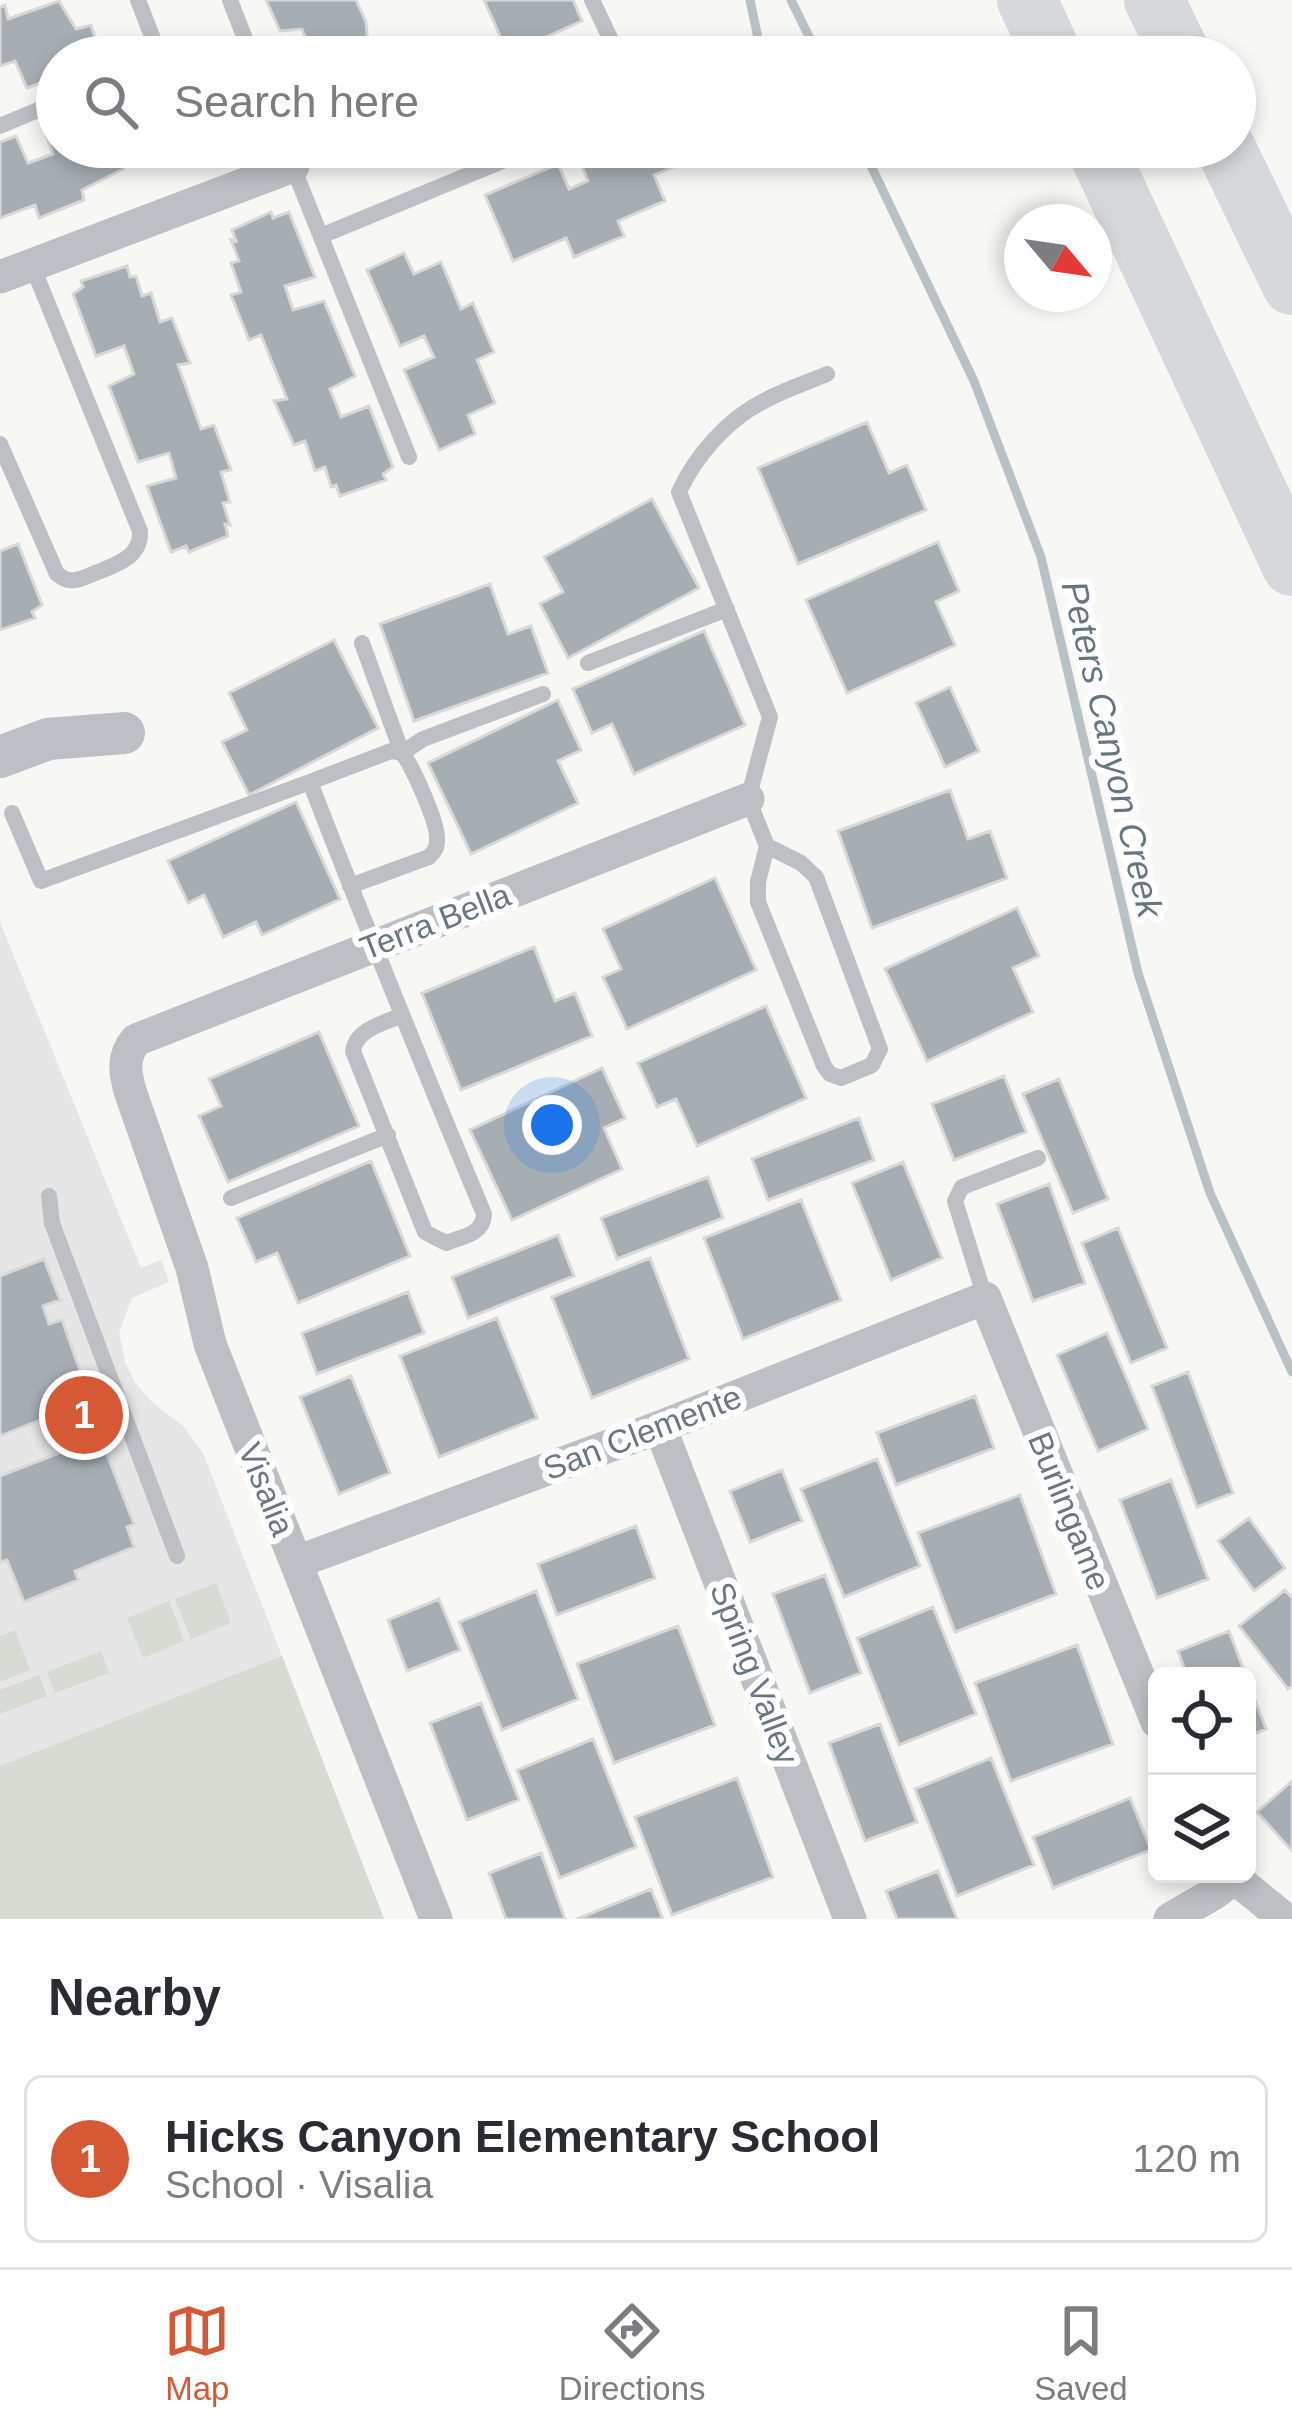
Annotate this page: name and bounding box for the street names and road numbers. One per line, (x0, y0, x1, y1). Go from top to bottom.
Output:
street label: Terra Bella (355, 876, 516, 967)
street label: San Clemente (538, 1378, 746, 1487)
street label: Burlingame (1021, 1427, 1118, 1596)
street label: Visalia (231, 1437, 302, 1542)
street label: Spring Valley (703, 1577, 806, 1770)

